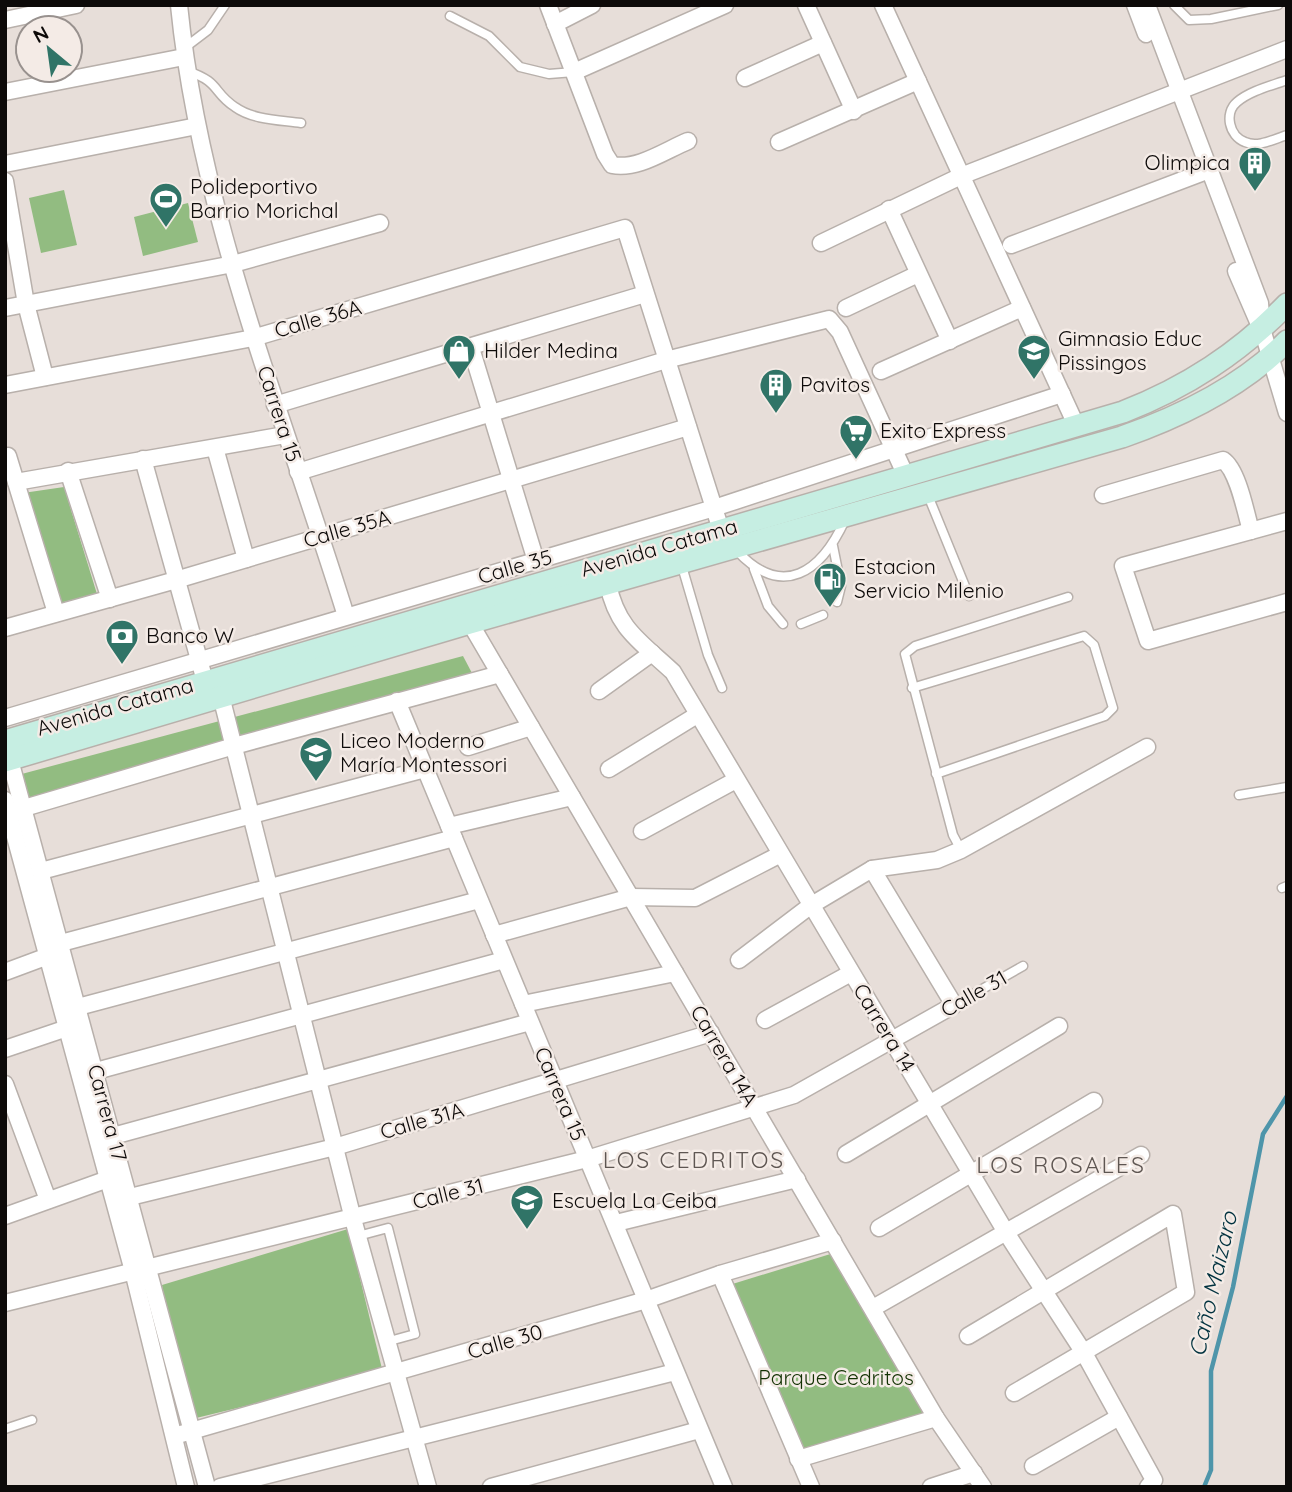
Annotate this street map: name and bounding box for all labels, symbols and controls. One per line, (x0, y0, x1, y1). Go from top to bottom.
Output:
north arrow (14, 14, 84, 84)
text: N (29, 20, 53, 48)
building icon: Olimpica (1236, 144, 1274, 193)
place label: Olimpica (1145, 149, 1230, 175)
place label: Polideportivo Barrio Morichal (190, 173, 338, 223)
sports icon: Polideportivo Barrio Morichal (147, 180, 185, 229)
street label: Calle 36A (271, 293, 364, 343)
place label: Gimnasio Educ Pissingos (1058, 325, 1202, 375)
shop icon: Hilder Medina (440, 332, 478, 381)
school or university icon: Gimnasio Educ Pissingos (1015, 332, 1053, 381)
place label: Hilder Medina (484, 337, 618, 363)
street label: Carrera 15 (252, 362, 308, 465)
building icon: Pavitos (757, 366, 795, 415)
place label: Pavitos (800, 371, 870, 397)
supermarket icon: Exito Express (837, 412, 875, 461)
place label: Exito Express (880, 417, 1006, 443)
street label: Calle 35A (300, 503, 393, 553)
street label: Avenida Catama (577, 512, 740, 582)
street label: Calle 35 (475, 543, 555, 589)
place label: Estacion Servicio Milenio (854, 553, 1004, 603)
fuel station icon: Estacion Servicio Milenio (811, 560, 849, 609)
bank icon: Banco W (103, 617, 141, 666)
place label: Banco W (146, 622, 234, 648)
street label: Avenida Catama (33, 671, 196, 741)
place label: Liceo Moderno María Montessori (340, 727, 507, 777)
school or university icon: Liceo Moderno María Montessori (297, 734, 335, 783)
street label: Calle 31 (936, 964, 1011, 1022)
street label: Carrera 14 (848, 978, 921, 1077)
street label: Carrera 14A (686, 1000, 764, 1111)
street label: Carrera 15 (530, 1043, 592, 1144)
street label: Carrera 17 (83, 1062, 133, 1164)
street label: Calle 31A (377, 1096, 467, 1144)
district label: LOS CEDRITOS (603, 1145, 785, 1174)
district label: LOS ROSALES (976, 1150, 1146, 1179)
street label: Calle 31 (410, 1172, 486, 1214)
school or university icon: Escuela La Ceiba (508, 1182, 546, 1231)
place label: Escuela La Ceiba (552, 1187, 717, 1213)
water label: Caño Maizaro (1182, 1208, 1243, 1359)
street label: Calle 30 (464, 1318, 545, 1364)
park label: Parque Cedritos (758, 1364, 914, 1390)

